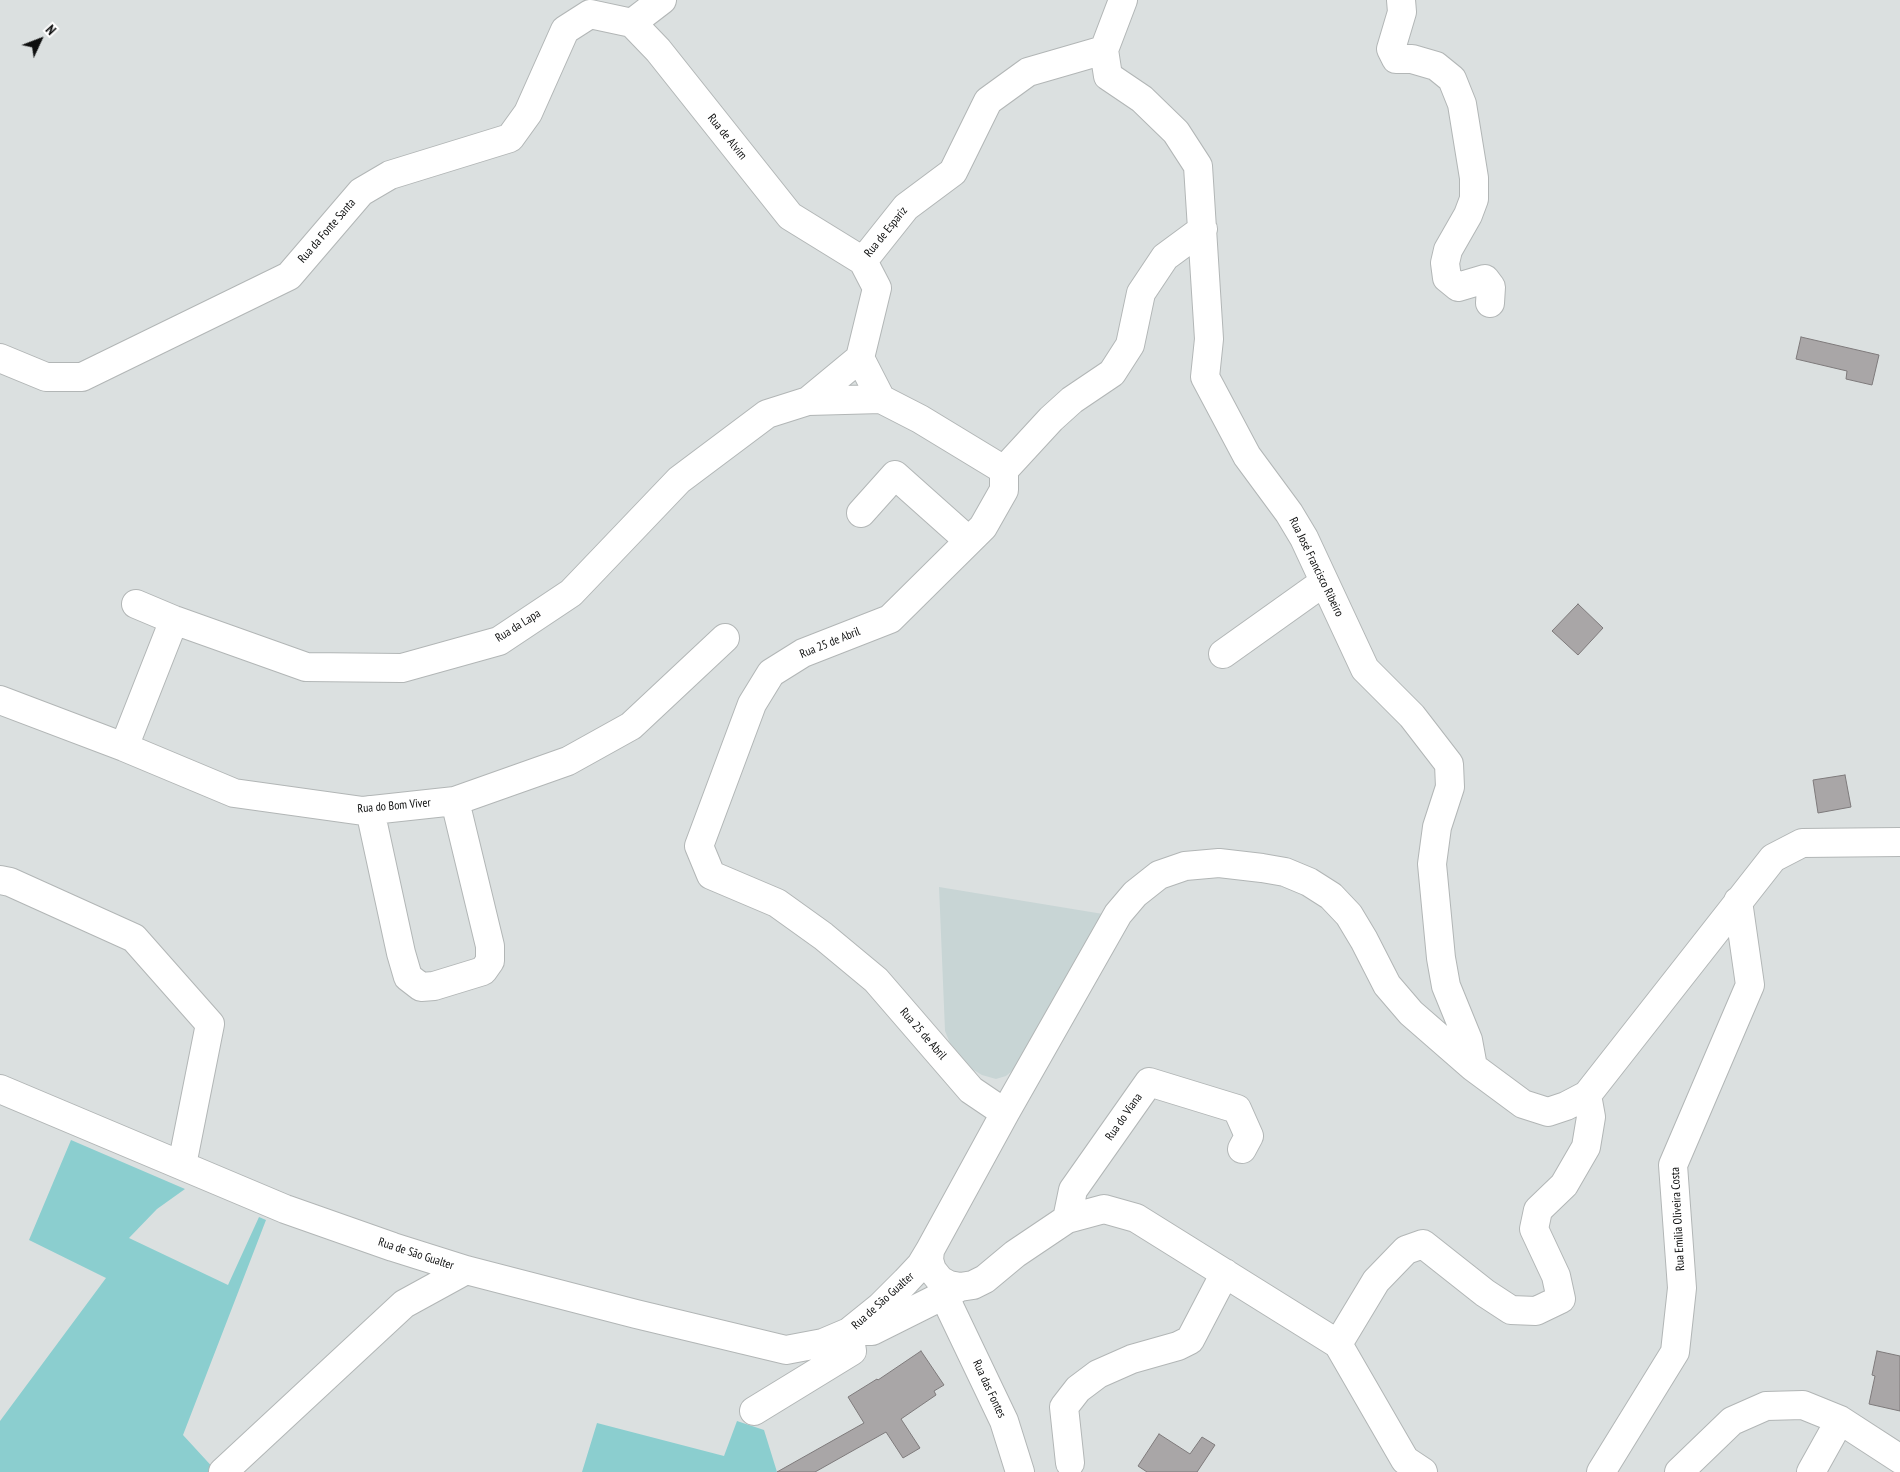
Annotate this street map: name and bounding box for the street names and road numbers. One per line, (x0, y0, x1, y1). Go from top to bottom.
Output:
street label: Rua de Alvim (704, 111, 750, 163)
street label: Rua da Fonte Santa (295, 196, 359, 266)
street label: Rua de Espariz (861, 204, 911, 260)
street label: Rua José Francisco Ribeiro (1286, 515, 1346, 619)
street label: Rua da Lapa (493, 607, 543, 645)
street label: Rua 25 de Abril (798, 624, 862, 662)
street label: Rua do Bom Viver (357, 796, 431, 816)
street label: Rua 25 de Abril (897, 1005, 949, 1063)
street label: Rua do Viana (1103, 1091, 1145, 1143)
street label: Rua Emilia Oliveira Costa (1668, 1167, 1688, 1271)
street label: Rua de São Gualter (376, 1235, 456, 1273)
street label: Rua de São Gualter (849, 1269, 917, 1333)
street label: Rua das Fontes (969, 1358, 1009, 1420)

